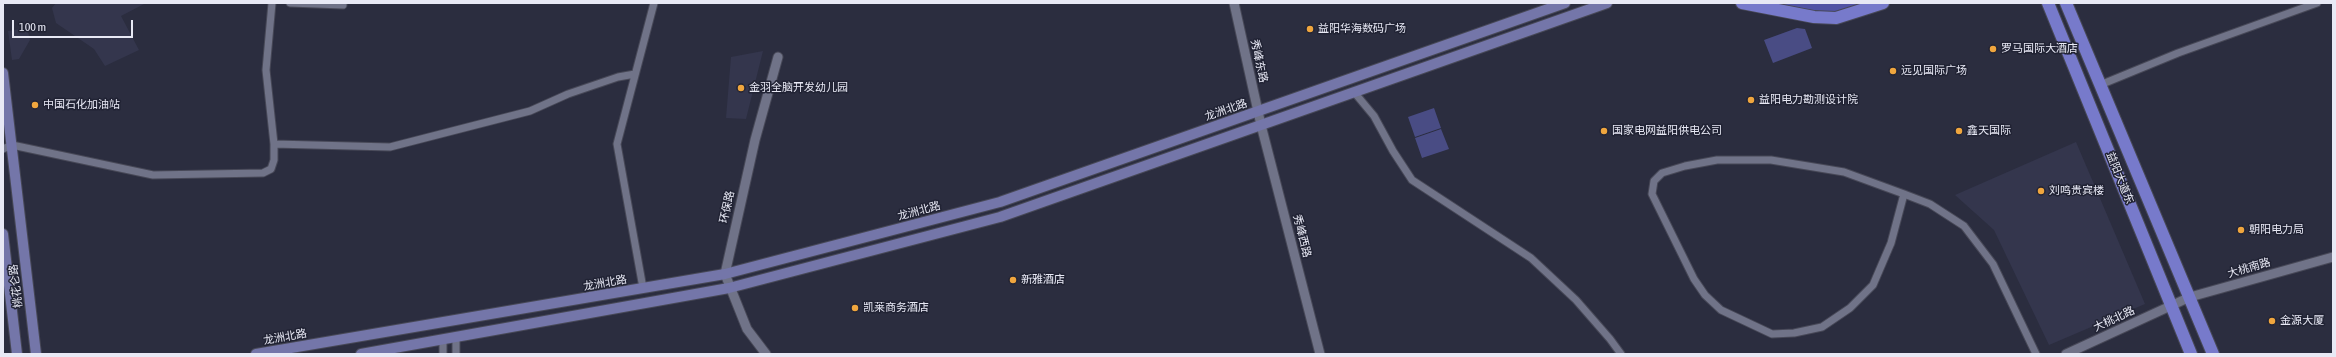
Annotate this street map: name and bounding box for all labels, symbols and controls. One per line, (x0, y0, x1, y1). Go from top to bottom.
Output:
scale bar (14, 12, 135, 38)
text: 100 m (19, 20, 46, 34)
place label: 益阳华海数码广场 (1318, 22, 1406, 36)
marker: 益阳华海数码广场 (1305, 24, 1315, 34)
street label: 秀峰东路 (1248, 38, 1270, 84)
place label: 罗马国际大酒店 (2001, 42, 2078, 56)
marker: 罗马国际大酒店 (1988, 44, 1998, 54)
place label: 远见国际广场 (1901, 64, 1967, 78)
marker: 远见国际广场 (1888, 66, 1898, 76)
place label: 金羽全脑开发幼儿园 (749, 81, 848, 95)
marker: 金羽全脑开发幼儿园 (736, 83, 746, 93)
place label: 益阳电力勘测设计院 (1759, 93, 1858, 107)
marker: 益阳电力勘测设计院 (1746, 95, 1756, 105)
street label: 龙洲北路 (1203, 97, 1249, 123)
place label: 中国石化加油站 (43, 98, 120, 112)
marker: 中国石化加油站 (30, 100, 40, 110)
place label: 国家电网益阳供电公司 (1612, 124, 1722, 138)
place label: 鑫天国际 (1967, 124, 2011, 138)
marker: 国家电网益阳供电公司 (1599, 126, 1609, 136)
marker: 鑫天国际 (1954, 126, 1964, 136)
street label: 益阳大道东 (2104, 150, 2136, 206)
place label: 刘鸣贵宾楼 (2049, 184, 2104, 198)
marker: 刘鸣贵宾楼 (2036, 186, 2046, 196)
street label: 环保路 (717, 189, 737, 225)
street label: 龙洲北路 (896, 199, 942, 223)
street label: 秀峰西路 (1290, 213, 1314, 259)
place label: 朝阳电力局 (2249, 223, 2304, 237)
marker: 朝阳电力局 (2236, 225, 2246, 235)
street label: 大桃南路 (2226, 256, 2272, 280)
street label: 桃花仑路 (7, 263, 25, 309)
street label: 龙洲北路 (582, 273, 628, 293)
place label: 新雅酒店 (1021, 273, 1065, 287)
marker: 新雅酒店 (1008, 275, 1018, 285)
place label: 凯莱商务酒店 (863, 301, 929, 315)
marker: 凯莱商务酒店 (850, 303, 860, 313)
street label: 大桃北路 (2091, 304, 2137, 334)
place label: 金源大厦 (2280, 314, 2324, 328)
marker: 金源大厦 (2267, 316, 2277, 326)
street label: 龙洲北路 (262, 327, 308, 347)

